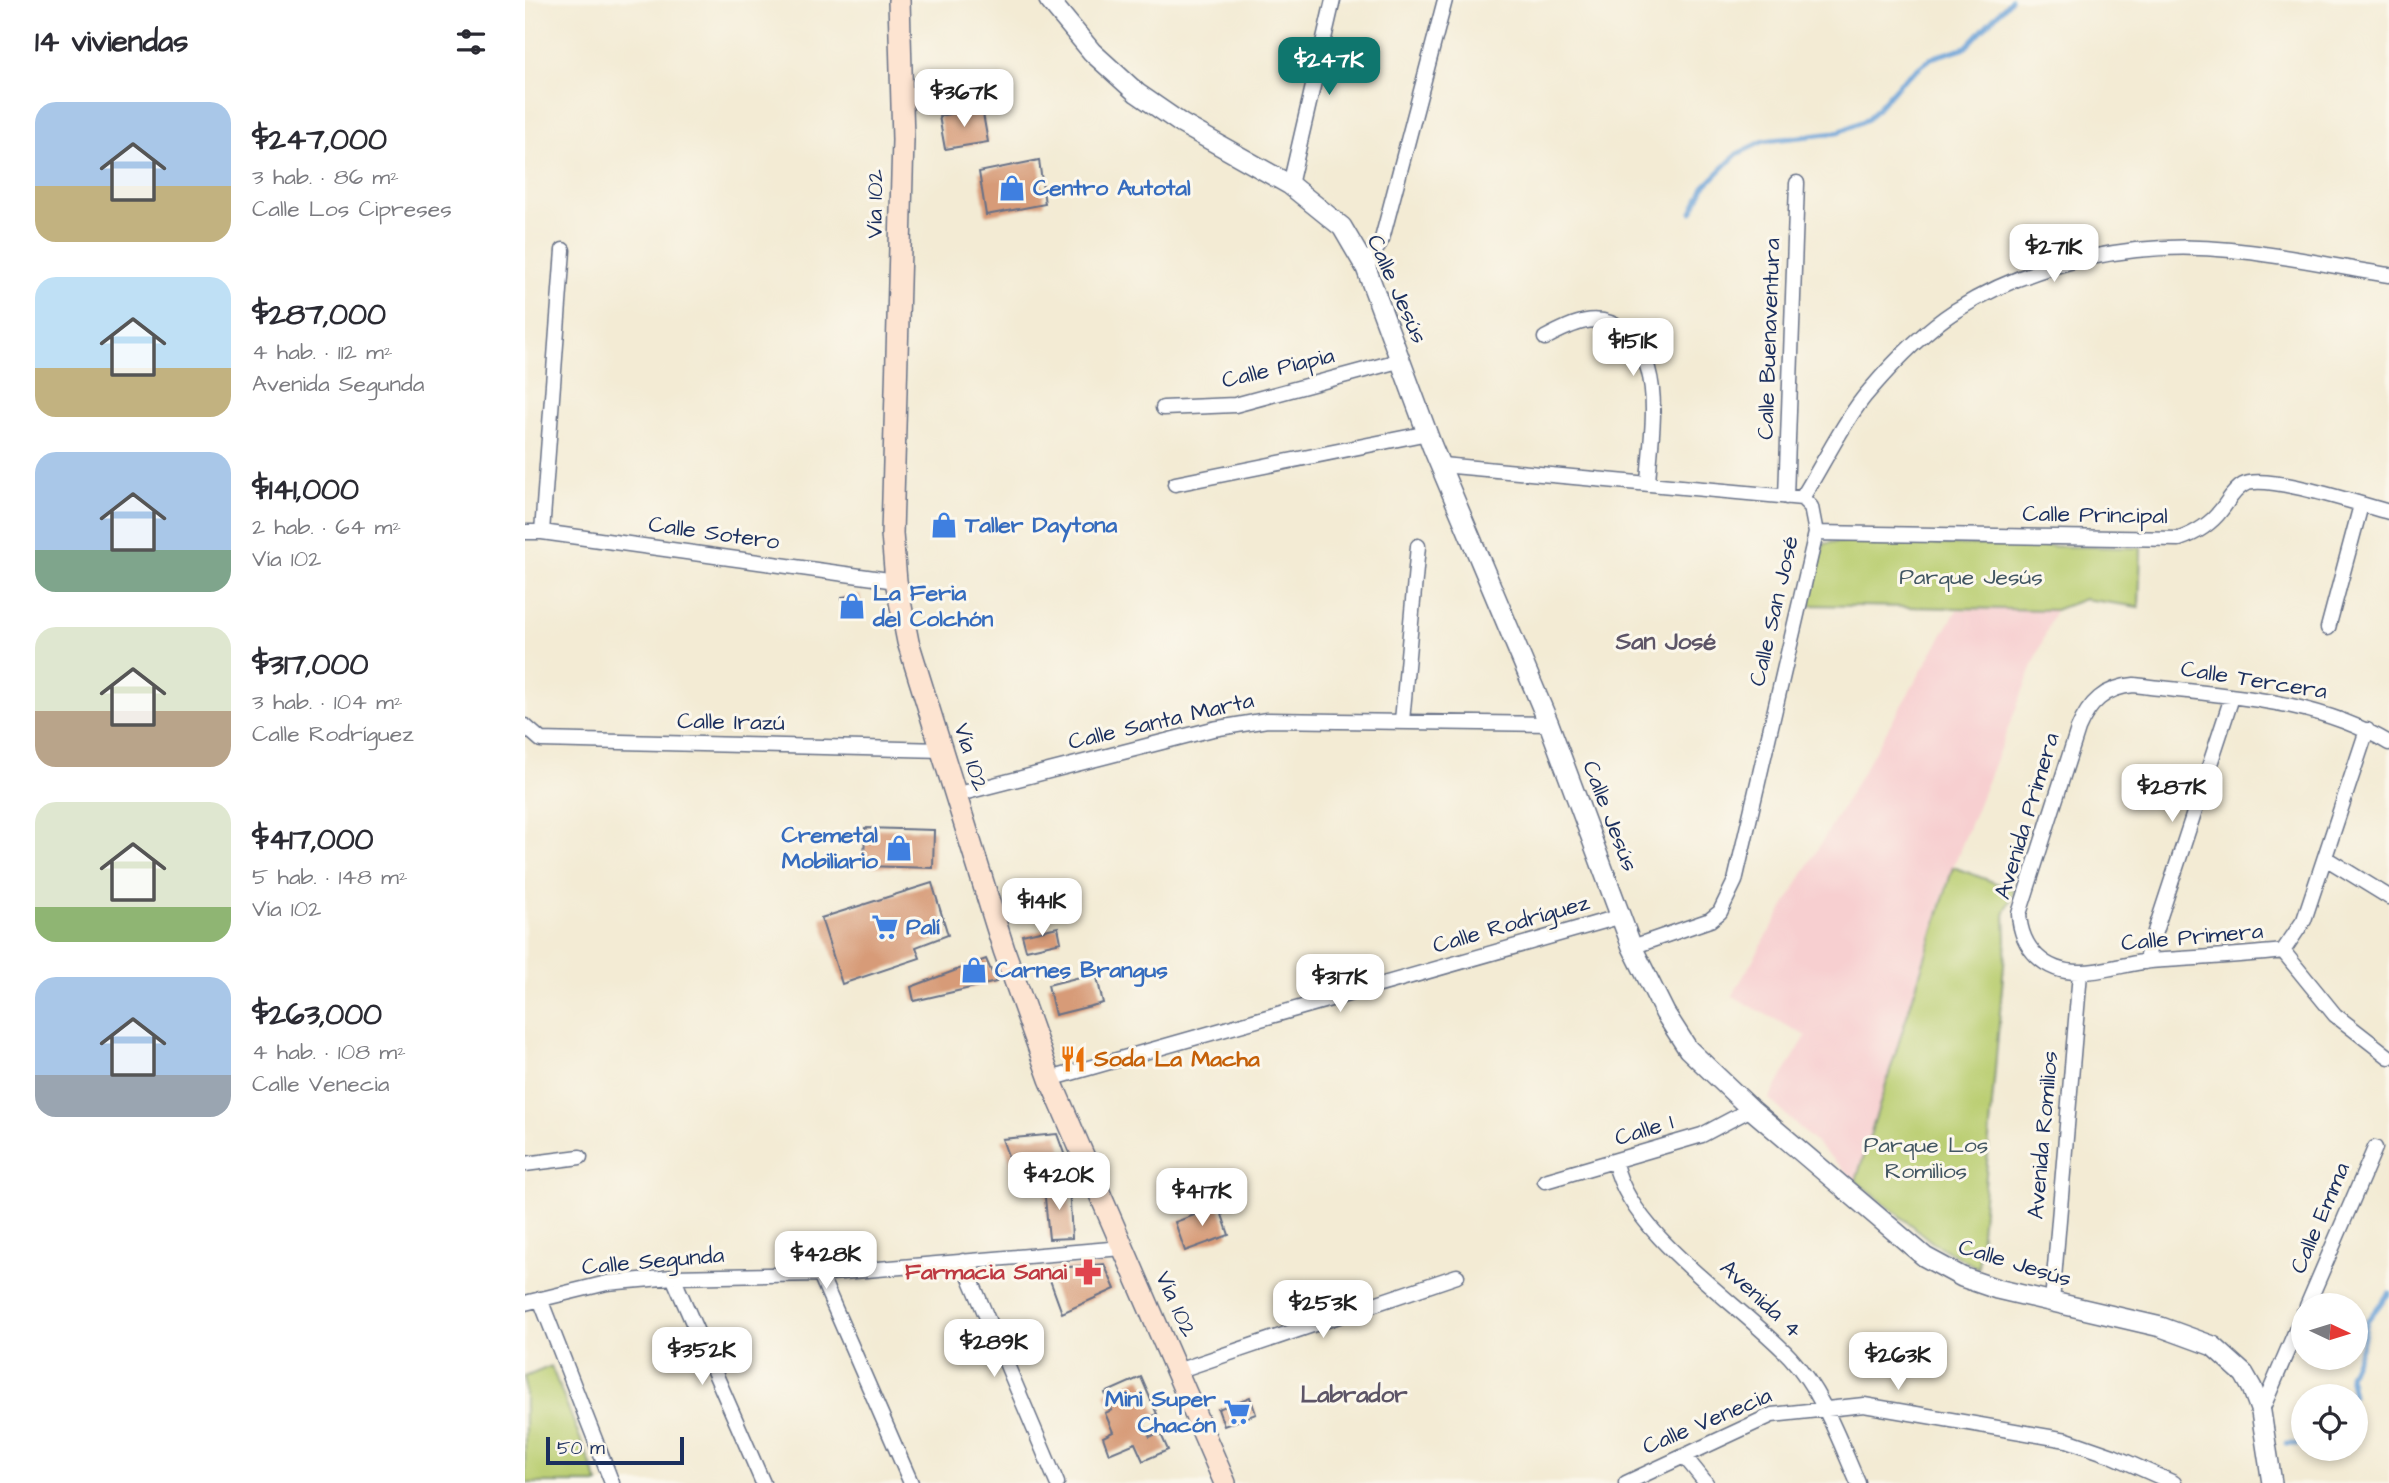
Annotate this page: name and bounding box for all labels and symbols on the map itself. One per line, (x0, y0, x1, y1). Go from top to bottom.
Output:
pin: $247K (1280, 38, 1378, 97)
pin: $367K (915, 69, 1013, 129)
street label: Vía 102 (858, 169, 892, 239)
place label: Centro Autotal (1033, 172, 1191, 204)
shop icon: Centro Autotal (997, 173, 1027, 203)
pin: $271K (2005, 224, 2103, 284)
street label: Calle Jesús (1359, 229, 1435, 349)
street label: Calle Buenaventura (1749, 237, 1789, 440)
pin: $151K (1584, 318, 1682, 378)
street label: Calle Piapia (1219, 339, 1338, 396)
street label: Calle Principal (2022, 498, 2168, 532)
street label: Calle Sotero (646, 508, 782, 558)
place label: Taller Daytona (964, 509, 1118, 543)
shop icon: Taller Daytona (929, 510, 959, 540)
street label: Calle San José (1741, 533, 1807, 689)
park label: Parque Jesús (1899, 561, 2043, 593)
place label: La Feria del Colchón (872, 577, 994, 635)
shop icon: La Feria del Colchón (837, 591, 867, 621)
district label: San José (1615, 625, 1716, 659)
street label: Calle Tercera (2179, 653, 2330, 707)
street label: Calle Santa Marta (1065, 684, 1257, 758)
street label: Calle Irazú (677, 705, 785, 739)
street label: Vía 102 (946, 719, 996, 795)
street label: Avenida Primera (1987, 729, 2068, 903)
street label: Calle Jesús (1574, 756, 1646, 876)
pin: $287K (2123, 764, 2221, 824)
place label: Cremetal Mobiliario (782, 819, 878, 877)
shop icon: Cremetal Mobiliario (884, 833, 914, 863)
pin: $141K (993, 878, 1091, 938)
street label: Calle Rodríguez (1429, 886, 1594, 963)
place label: Palí (906, 911, 940, 943)
supermarket icon: Palí (870, 912, 900, 942)
street label: Calle Primera (2120, 915, 2265, 959)
place label: Carnes Brangus (995, 954, 1168, 987)
pin: $317K (1291, 954, 1389, 1014)
shop icon: Carnes Brangus (959, 955, 989, 985)
place label: Soda La Macha (1093, 1043, 1260, 1075)
restaurant icon: Soda La Macha (1058, 1044, 1088, 1074)
street label: Avenida Romilios (2020, 1049, 2066, 1221)
street label: Calle 1 (1611, 1106, 1677, 1154)
park label: Parque Los Romilios (1864, 1129, 1988, 1187)
pin: $420K (1010, 1152, 1108, 1212)
street label: Calle Emma (2282, 1157, 2358, 1279)
pin: $417K (1153, 1168, 1251, 1228)
street label: Calle Jesús (1955, 1231, 2075, 1295)
pin: $428K (777, 1232, 875, 1291)
street label: Calle Segunda (581, 1239, 726, 1284)
street label: Avenida 4 (1713, 1252, 1810, 1346)
place label: Farmacia Sanai (905, 1256, 1068, 1288)
pharmacy icon: Farmacia Sanai (1073, 1257, 1103, 1287)
street label: Vía 102 (1147, 1266, 1205, 1342)
pin: $253K (1274, 1280, 1372, 1340)
north arrow (2291, 1293, 2368, 1370)
pin: $289K (945, 1320, 1043, 1379)
pin: $352K (653, 1328, 751, 1387)
pin: $263K (1849, 1332, 1947, 1392)
district label: Labrador (1301, 1378, 1408, 1412)
street label: Calle Venecia (1637, 1379, 1777, 1463)
place label: Mini Super Chacón (1105, 1383, 1216, 1441)
supermarket icon: Mini Super Chacón (1222, 1397, 1252, 1427)
scale bar (546, 1434, 684, 1466)

